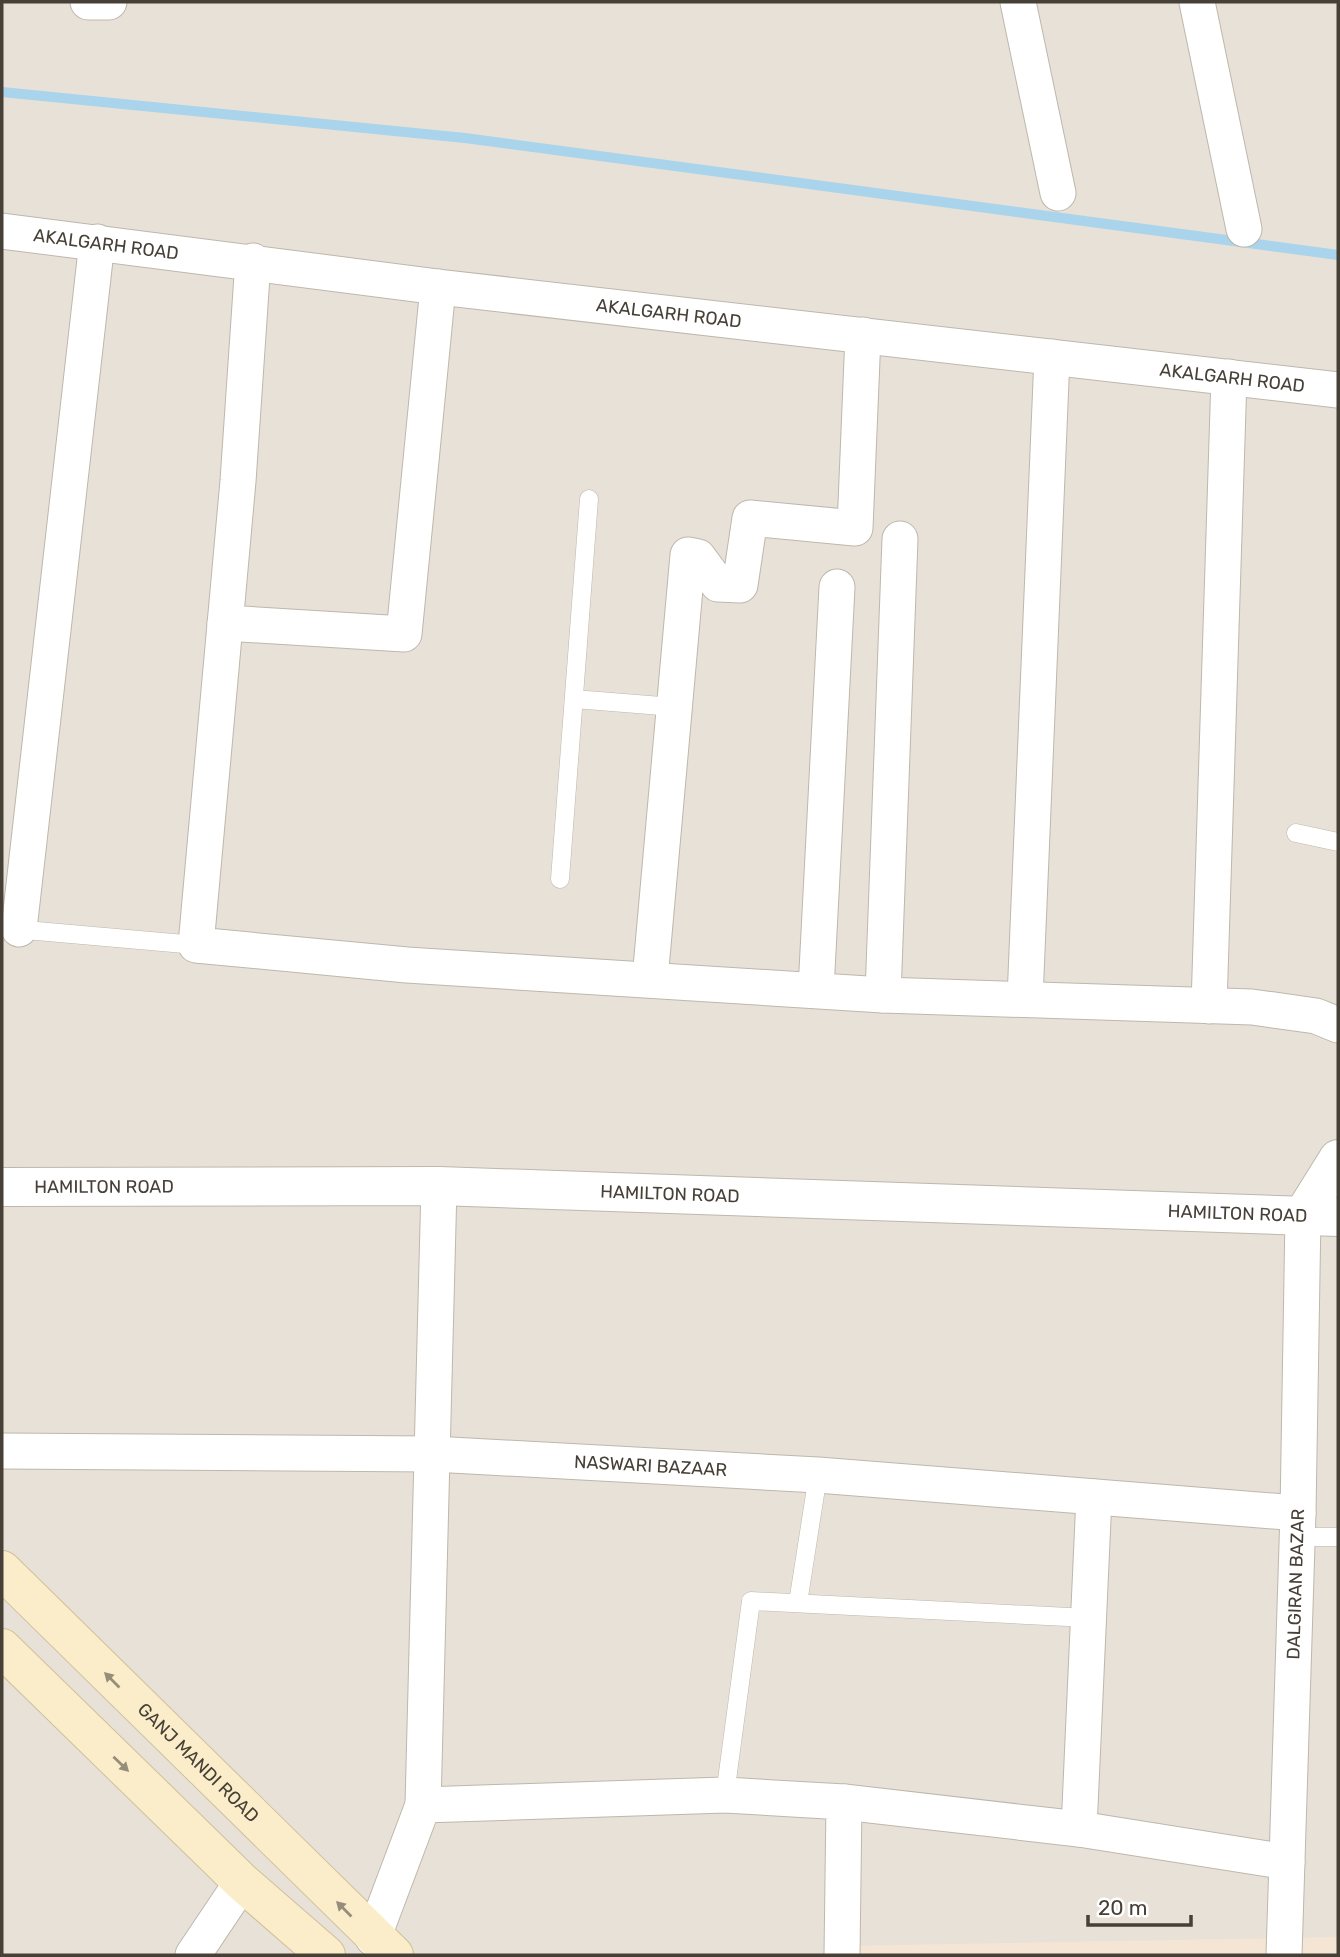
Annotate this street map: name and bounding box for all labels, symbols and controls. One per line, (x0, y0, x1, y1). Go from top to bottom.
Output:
street label: AKALGARH ROAD (32, 224, 180, 265)
street label: AKALGARH ROAD (595, 294, 743, 333)
street label: AKALGARH ROAD (1158, 359, 1306, 397)
street label: HAMILTON ROAD (34, 1176, 174, 1198)
street label: HAMILTON ROAD (600, 1181, 740, 1207)
street label: HAMILTON ROAD (1167, 1200, 1308, 1227)
street label: NASWARI BAZAAR (574, 1451, 728, 1481)
street label: DALGIRAN BAZAR (1282, 1508, 1309, 1660)
one-way arrow (104, 1671, 121, 1688)
street label: GANJ MANDI ROAD (133, 1698, 263, 1827)
one-way arrow (112, 1756, 129, 1772)
scale bar (1088, 1884, 1191, 1928)
text: 20 m (1098, 1895, 1147, 1920)
one-way arrow (335, 1900, 352, 1917)

